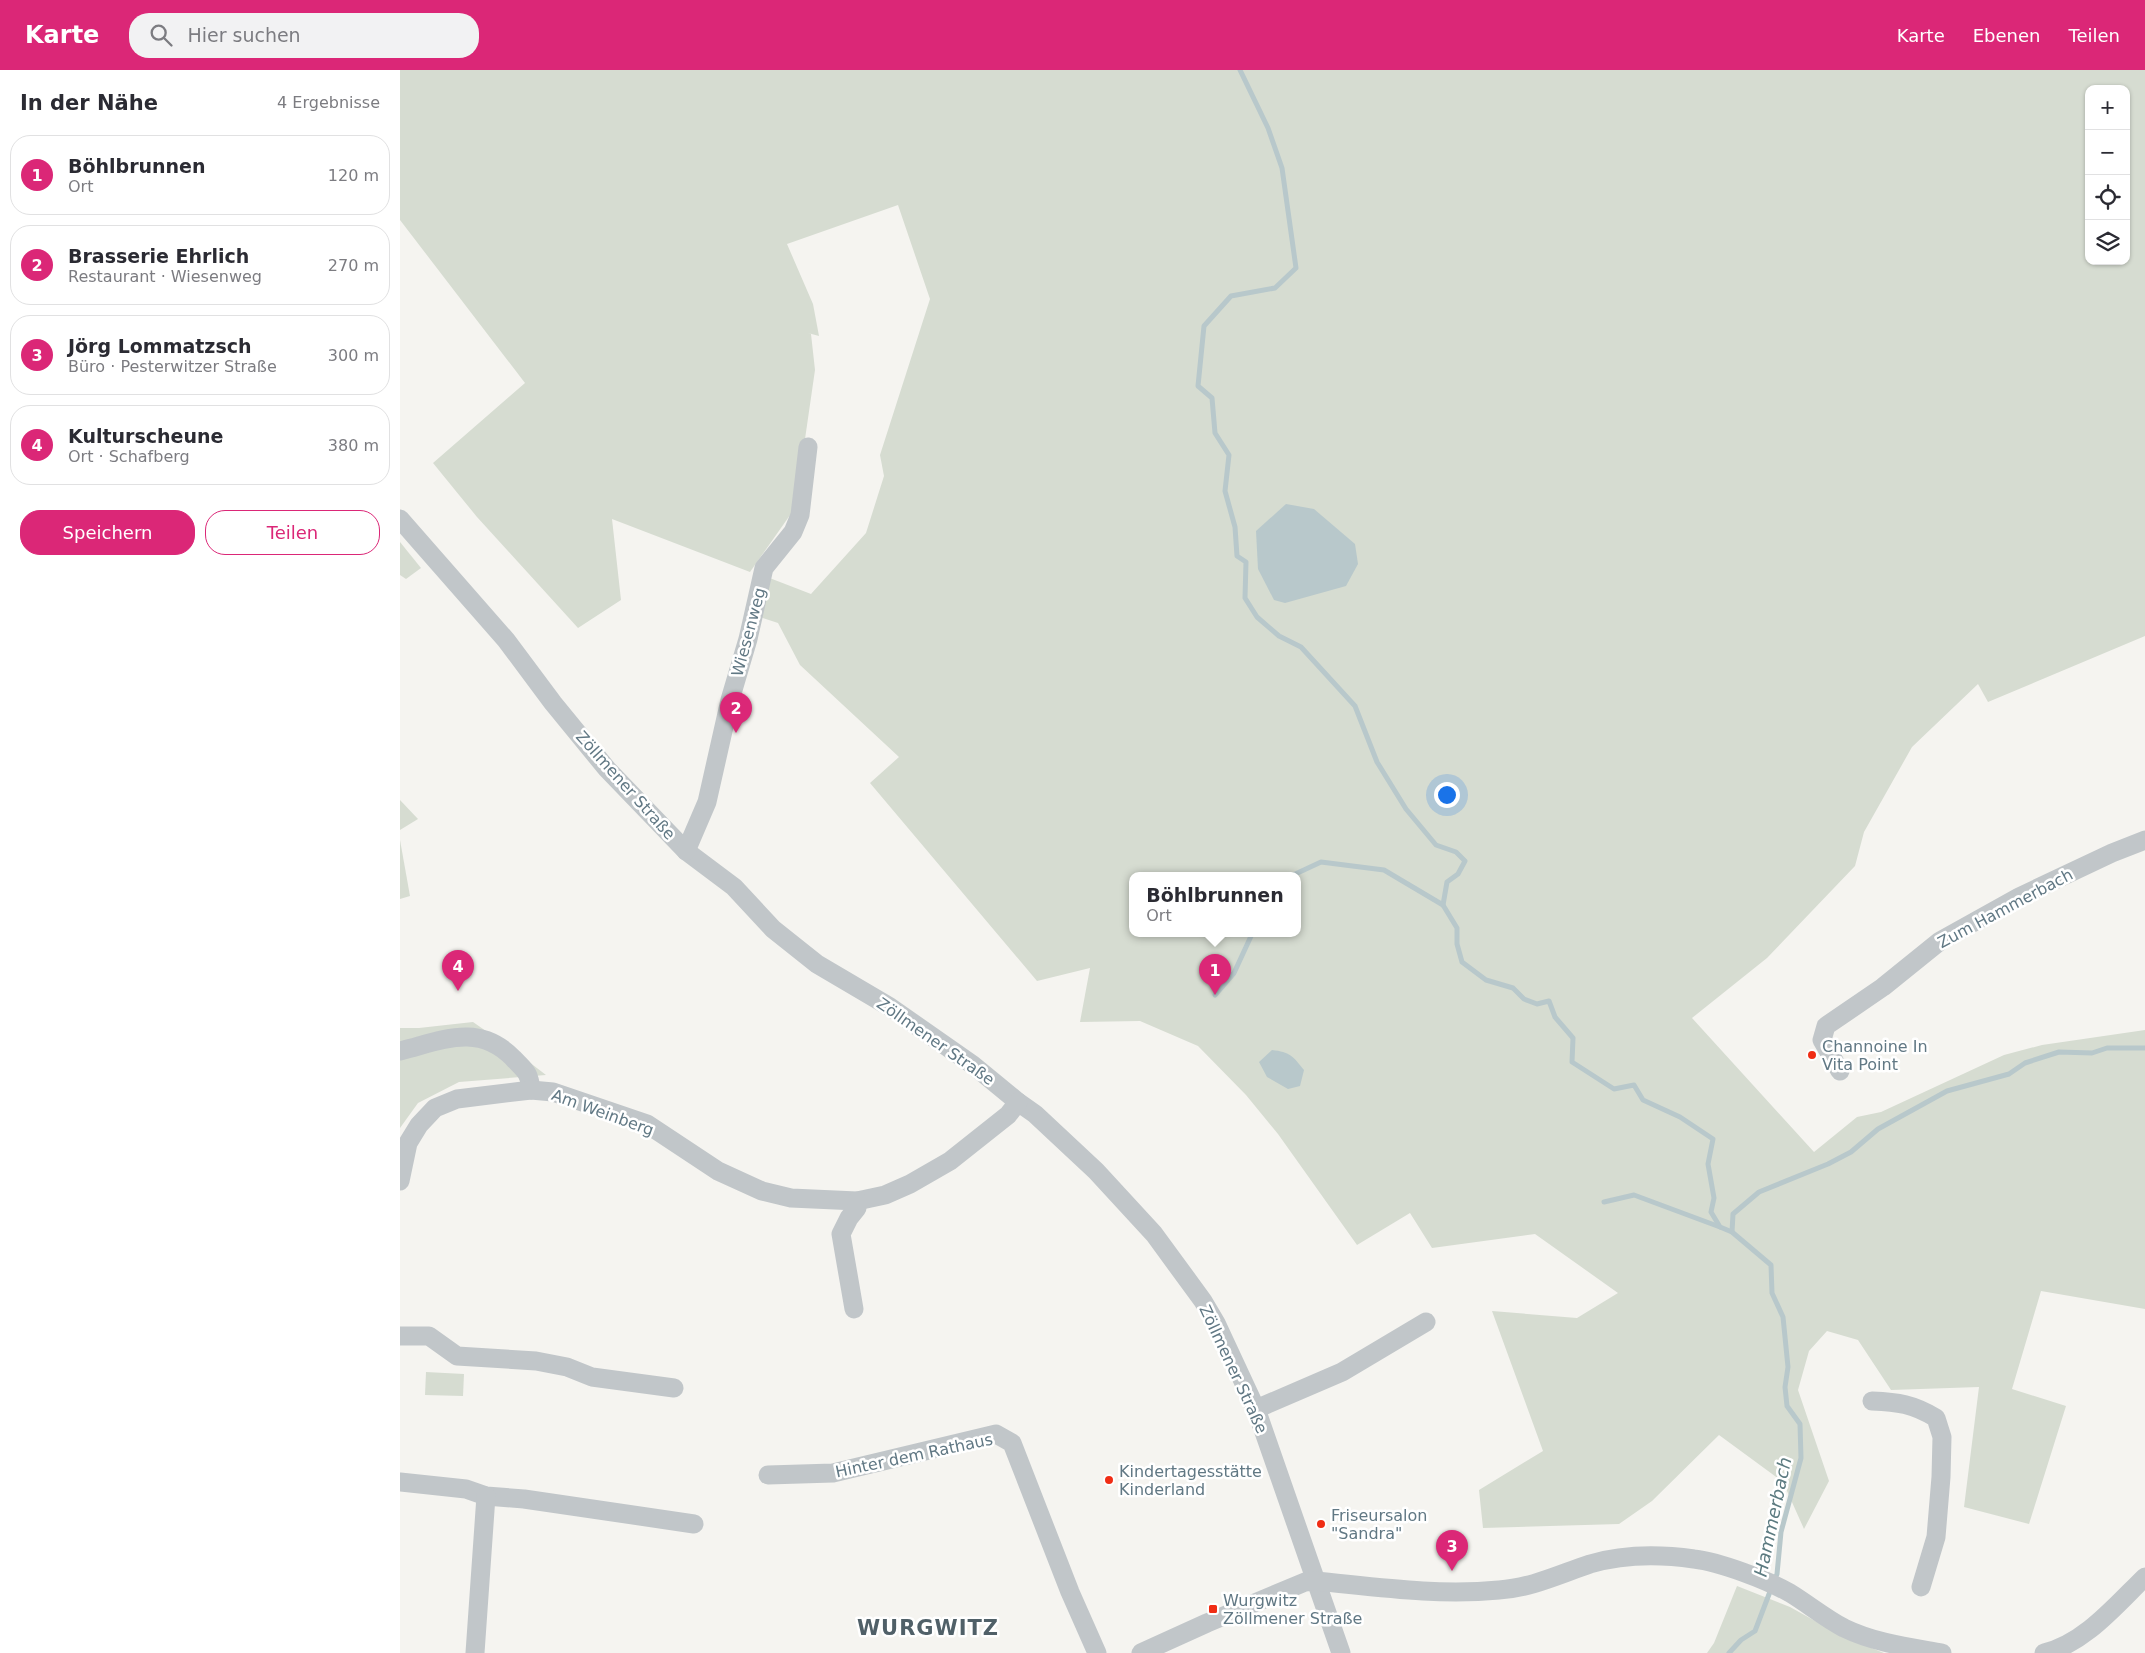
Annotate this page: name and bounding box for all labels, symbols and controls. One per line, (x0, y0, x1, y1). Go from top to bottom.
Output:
search box (129, 13, 479, 58)
text: Karte (25, 21, 99, 49)
icon: search (147, 21, 175, 49)
text: Hier suchen (187, 24, 301, 46)
text: Karte (1897, 25, 1945, 46)
text: Ebenen (1973, 25, 2041, 46)
text: Teilen (2069, 25, 2120, 46)
map controls (2085, 85, 2130, 265)
button: + (2085, 85, 2130, 130)
text: In der Nähe (20, 91, 158, 115)
text: 4 Ergebnisse (277, 93, 380, 112)
button: − (2085, 130, 2130, 175)
text: Böhlbrunnen (68, 155, 206, 177)
text: 1 (31, 166, 43, 185)
text: 120 m (328, 166, 379, 185)
button: locate (2085, 175, 2130, 220)
text: Ort (68, 177, 93, 196)
button: layers (2085, 220, 2130, 265)
text: Brasserie Ehrlich (68, 245, 249, 267)
text: 2 (31, 256, 43, 275)
text: 270 m (328, 256, 379, 275)
text: Restaurant · Wiesenweg (68, 267, 262, 286)
text: Jörg Lommatzsch (68, 335, 252, 357)
text: 3 (31, 346, 43, 365)
text: 300 m (328, 346, 379, 365)
text: Büro · Pesterwitzer Straße (68, 357, 277, 376)
text: Kulturscheune (68, 425, 223, 447)
text: 4 (31, 436, 43, 455)
text: 380 m (328, 436, 379, 455)
text: Ort · Schafberg (68, 447, 190, 466)
button: Speichern (20, 510, 195, 555)
button: Teilen (205, 510, 380, 555)
street label: Wiesenweg (728, 586, 769, 679)
pin: 2 (720, 692, 752, 733)
street label: Zöllmener Straße (572, 727, 679, 844)
your location (1434, 782, 1460, 808)
street label: Zum Hammerbach (1935, 865, 2076, 952)
popup (1129, 872, 1301, 937)
text: Böhlbrunnen (1146, 884, 1284, 906)
text: Ort (1146, 906, 1172, 925)
pin: 4 (442, 950, 474, 991)
pin: 1 (1199, 954, 1231, 995)
street label: Zöllmener Straße (873, 994, 998, 1089)
place label: Channoine In Vita Point (1822, 1037, 1928, 1074)
marker: Channoine In Vita Point (1806, 1049, 1818, 1061)
street label: Am Weinberg (549, 1085, 657, 1140)
street label: Zöllmener Straße (1195, 1302, 1272, 1436)
street label: Hinter dem Rathaus (834, 1430, 994, 1481)
water label: Hammerbach (1750, 1455, 1795, 1579)
place label: Kindertagesstätte Kinderland (1119, 1462, 1262, 1499)
marker: Kindertagesstätte Kinderland (1103, 1474, 1115, 1486)
place label: Friseursalon "Sandra" (1331, 1506, 1427, 1543)
marker: Friseursalon "Sandra" (1315, 1518, 1327, 1530)
pin: 3 (1436, 1530, 1468, 1571)
place label: Wurgwitz Zöllmener Straße (1223, 1591, 1362, 1628)
marker: Wurgwitz Zöllmener Straße (1207, 1603, 1219, 1615)
district label: WURGWITZ (857, 1616, 999, 1640)

